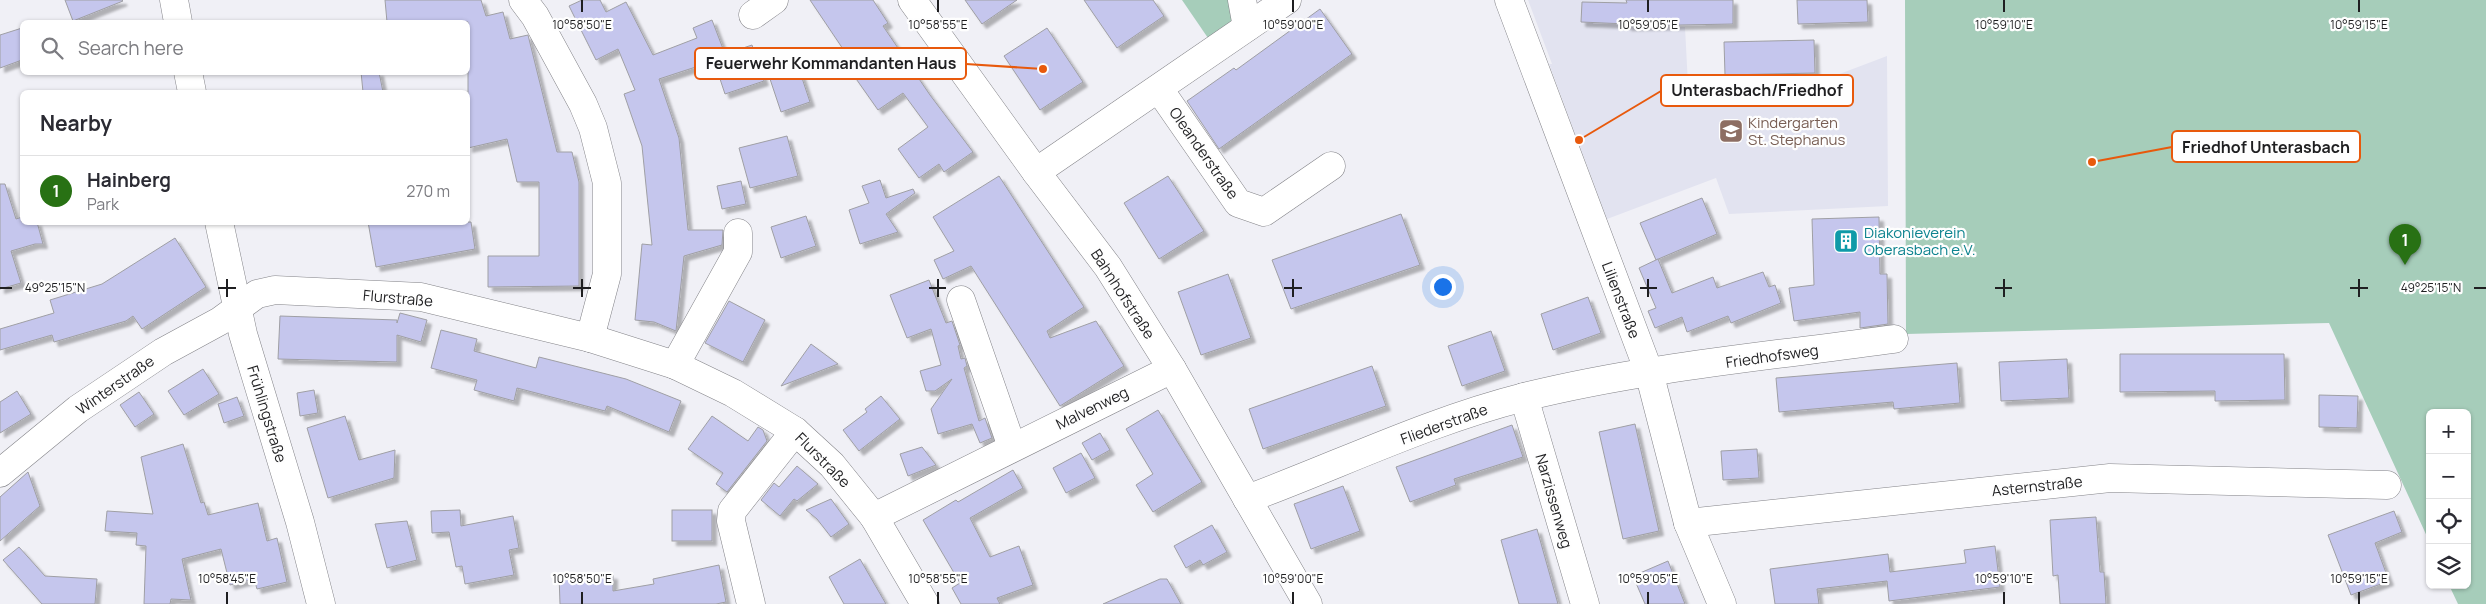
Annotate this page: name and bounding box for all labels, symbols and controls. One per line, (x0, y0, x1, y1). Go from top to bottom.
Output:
text: 10°58'50"E (552, 16, 612, 33)
text: 10°58'55"E (908, 16, 968, 33)
text: 10°59'00"E (1263, 16, 1323, 33)
text: 10°59'05"E (1618, 16, 1678, 33)
text: 10°59'10"E (1975, 16, 2033, 33)
text: 10°59'15"E (2330, 16, 2388, 33)
search box (20, 20, 470, 75)
icon: search (38, 34, 66, 62)
text: Search here (78, 35, 184, 61)
callout: Feuerwehr Kommandanten Haus (695, 48, 966, 79)
text: Feuerwehr Kommandanten Haus (706, 52, 957, 74)
callout: Unterasbach/Friedhof (1661, 75, 1853, 106)
text: Unterasbach/Friedhof (1671, 79, 1843, 101)
street label: Oleanderstraße (1164, 103, 1244, 203)
text: Nearby (40, 109, 112, 137)
place label: Kindergarten St. Stephanus (1748, 112, 1845, 150)
school or university icon: Kindergarten St. Stephanus (1718, 118, 1744, 144)
callout: Friedhof Unterasbach (2172, 131, 2360, 162)
text: Friedhof Unterasbach (2182, 136, 2350, 158)
text: Hainberg (87, 167, 171, 193)
text: 1 (52, 180, 60, 202)
text: 270 m (406, 180, 450, 202)
text: Park (87, 193, 119, 215)
place label: Diakonieverein Oberasbach e.V. (1864, 222, 1975, 260)
pin: 1 (2389, 224, 2421, 265)
building icon: Diakonieverein Oberasbach e.V. (1833, 228, 1859, 254)
street label: Bahnhofstraße (1086, 245, 1160, 343)
street label: Lilienstraße (1597, 259, 1645, 342)
your location (1430, 274, 1456, 300)
text: 49°25'15"N (25, 279, 85, 296)
text: 49°25'15"N (2401, 279, 2461, 296)
street label: Flurstraße (362, 284, 434, 312)
street label: Friedhofsweg (1724, 339, 1820, 373)
street label: Winterstraße (72, 350, 158, 420)
street label: Frühlingstraße (242, 363, 292, 465)
street label: Malvenweg (1052, 381, 1132, 435)
street label: Fliederstraße (1398, 398, 1491, 449)
map controls (2426, 409, 2471, 589)
button: + (2426, 409, 2471, 454)
street label: Flurstraße (791, 428, 855, 492)
street label: Narzissenweg (1530, 451, 1578, 551)
button: − (2426, 454, 2471, 499)
street label: Asternstraße (1991, 471, 2084, 501)
button: locate (2426, 499, 2471, 544)
button: layers (2426, 544, 2471, 589)
text: 10°58'45"E (198, 570, 256, 587)
text: 10°58'50"E (552, 570, 612, 587)
text: 10°58'55"E (908, 570, 968, 587)
text: 10°59'00"E (1263, 570, 1323, 587)
text: 10°59'05"E (1618, 570, 1678, 587)
text: 10°59'10"E (1975, 570, 2033, 587)
text: 10°59'15"E (2330, 570, 2388, 587)

